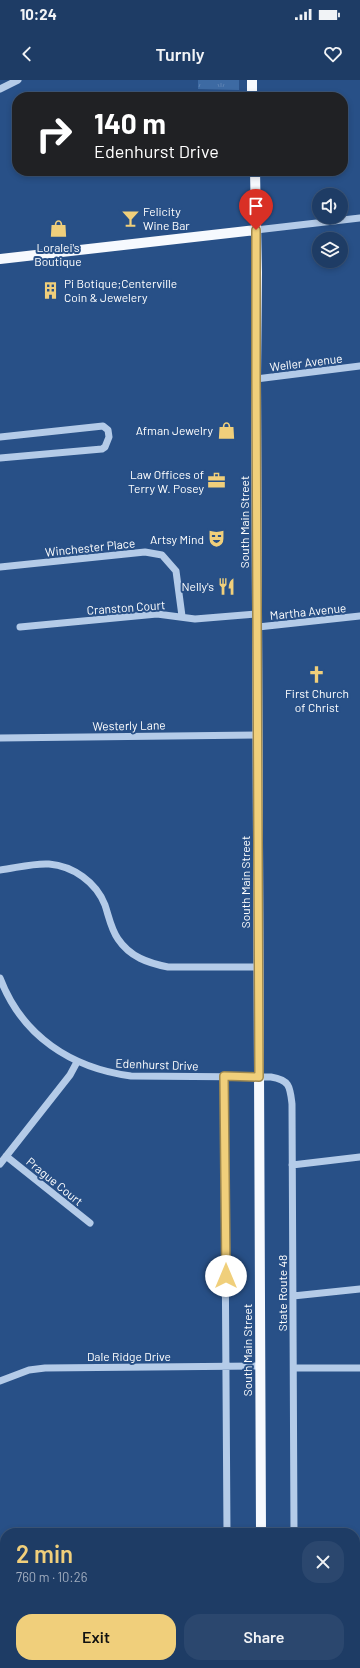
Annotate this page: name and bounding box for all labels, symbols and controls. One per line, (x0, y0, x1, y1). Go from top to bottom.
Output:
text: 10:24 (20, 5, 57, 23)
icon: back (16, 43, 38, 65)
text: Turnly (156, 43, 205, 65)
icon: heart (322, 43, 344, 65)
text: 140 m (94, 106, 166, 140)
icon: right (28, 108, 80, 160)
text: Edenhurst Drive (94, 140, 219, 162)
map controls (312, 188, 348, 268)
button: sound (312, 188, 348, 224)
pin (239, 189, 273, 230)
icon: arrive (245, 195, 267, 217)
place label: Felicity Wine Bar (143, 204, 190, 232)
bar icon: Felicity Wine Bar (120, 208, 140, 228)
shop icon: Loralei's Boutique (48, 218, 68, 238)
button: layers (312, 232, 348, 268)
place label: Loralei's Boutique (34, 240, 82, 268)
place label: Pi Botique;Centerville Coin & Jewelery (64, 276, 177, 304)
building icon: Pi Botique;Centerville Coin & Jewelery (41, 280, 61, 300)
street label: Weller Avenue (269, 351, 343, 373)
shop icon: Afman Jewelry (216, 420, 236, 440)
place label: Afman Jewelry (136, 423, 213, 437)
place label: Law Offices of Terry W. Posey (128, 467, 204, 495)
office icon: Law Offices of Terry W. Posey (207, 471, 227, 491)
street label: South Main Street (237, 476, 251, 568)
theatre icon: Artsy Mind (207, 529, 227, 549)
place label: Artsy Mind (150, 532, 204, 546)
street label: Winchester Place (44, 535, 136, 559)
restaurant icon: Nelly's (217, 576, 237, 596)
place label: Nelly's (181, 579, 214, 593)
street label: Cranston Court (86, 597, 166, 617)
street label: Martha Avenue (269, 600, 347, 622)
church icon: First Church of Christ (307, 664, 327, 684)
place label: First Church of Christ (285, 686, 349, 714)
street label: Westerly Lane (92, 717, 166, 733)
street label: South Main Street (238, 836, 252, 928)
street label: Edenhurst Drive (115, 1056, 199, 1072)
street label: Prague Court (24, 1154, 86, 1208)
position arrow (205, 1255, 247, 1297)
street label: State Route 48 (275, 1255, 289, 1331)
street label: South Main Street (240, 1304, 254, 1396)
street label: Dale Ridge Drive (87, 1349, 171, 1363)
text: 2 min (16, 1539, 73, 1568)
button: close (302, 1541, 344, 1583)
text: 760 m · 10:26 (16, 1569, 87, 1585)
button: Exit (16, 1614, 176, 1660)
button: Share (184, 1614, 344, 1660)

